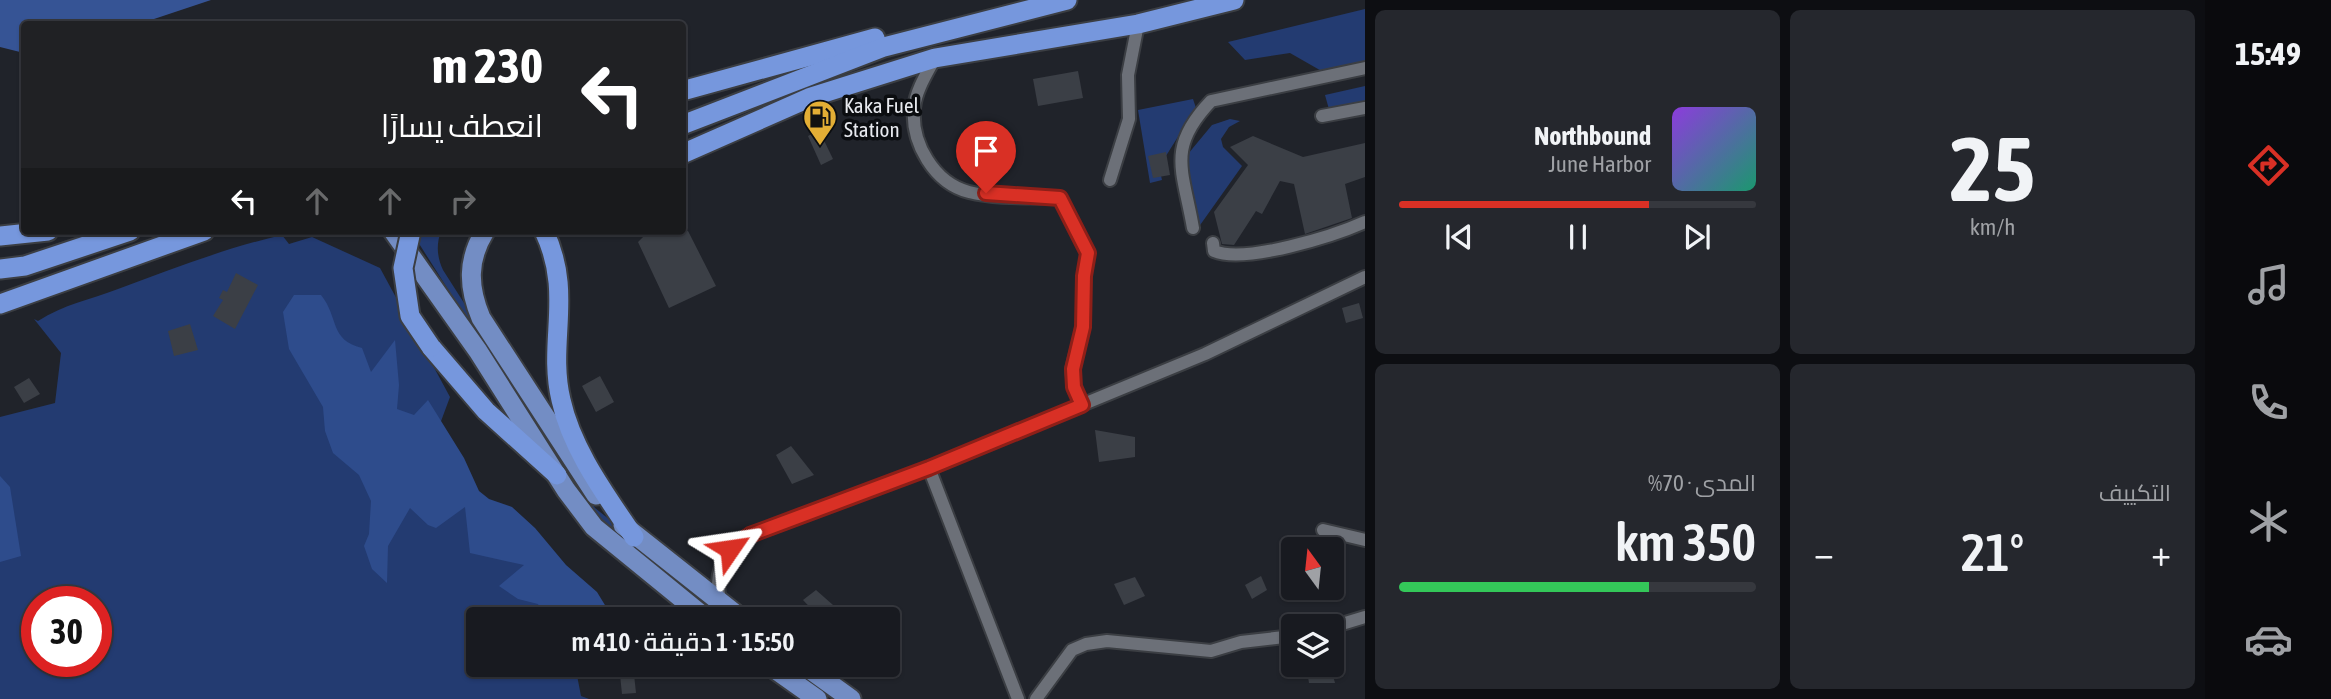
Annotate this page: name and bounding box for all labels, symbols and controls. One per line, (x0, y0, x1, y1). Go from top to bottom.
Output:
text: 15:49 (2235, 35, 2301, 72)
text: 230 m (432, 37, 543, 93)
icon: left (567, 49, 658, 140)
place label: Kaka Fuel Station (844, 93, 919, 141)
fuel station icon: Kaka Fuel Station (801, 98, 839, 147)
text: انعطف يسارًا (381, 107, 543, 144)
text: 25 (1950, 116, 2035, 220)
pin (956, 121, 1016, 193)
text: Northbound (1534, 121, 1651, 151)
icon: arrive (967, 132, 1005, 170)
icon: directions (2244, 141, 2293, 190)
text: June Harbor (1548, 151, 1651, 177)
icon: left (225, 182, 263, 220)
icon: ahead (298, 182, 336, 220)
icon: ahead (371, 182, 409, 220)
icon: right (444, 182, 482, 220)
text: km/h (1970, 214, 2015, 240)
icon: previous (1440, 218, 1478, 256)
icon: pause (1559, 218, 1597, 256)
icon: next (1678, 218, 1716, 256)
icon: music (2244, 260, 2293, 309)
icon: phone (2244, 378, 2293, 427)
text: المدى · 70% (1648, 470, 1756, 496)
text: التكييف (2099, 480, 2171, 506)
icon: climate (2244, 497, 2293, 546)
position arrow (693, 512, 767, 586)
text: 350 km (1615, 512, 1756, 572)
text: 21° (1961, 522, 2024, 582)
text: − (1814, 531, 1834, 574)
text: + (2151, 531, 2171, 574)
north arrow (1281, 537, 1344, 600)
map controls (1281, 537, 1344, 677)
speed limit sign: 30 (21, 586, 112, 677)
button: layers (1281, 614, 1344, 677)
icon: car (2244, 615, 2293, 664)
text: 15:50 · 1 دقيقة · 410 m (572, 627, 794, 657)

